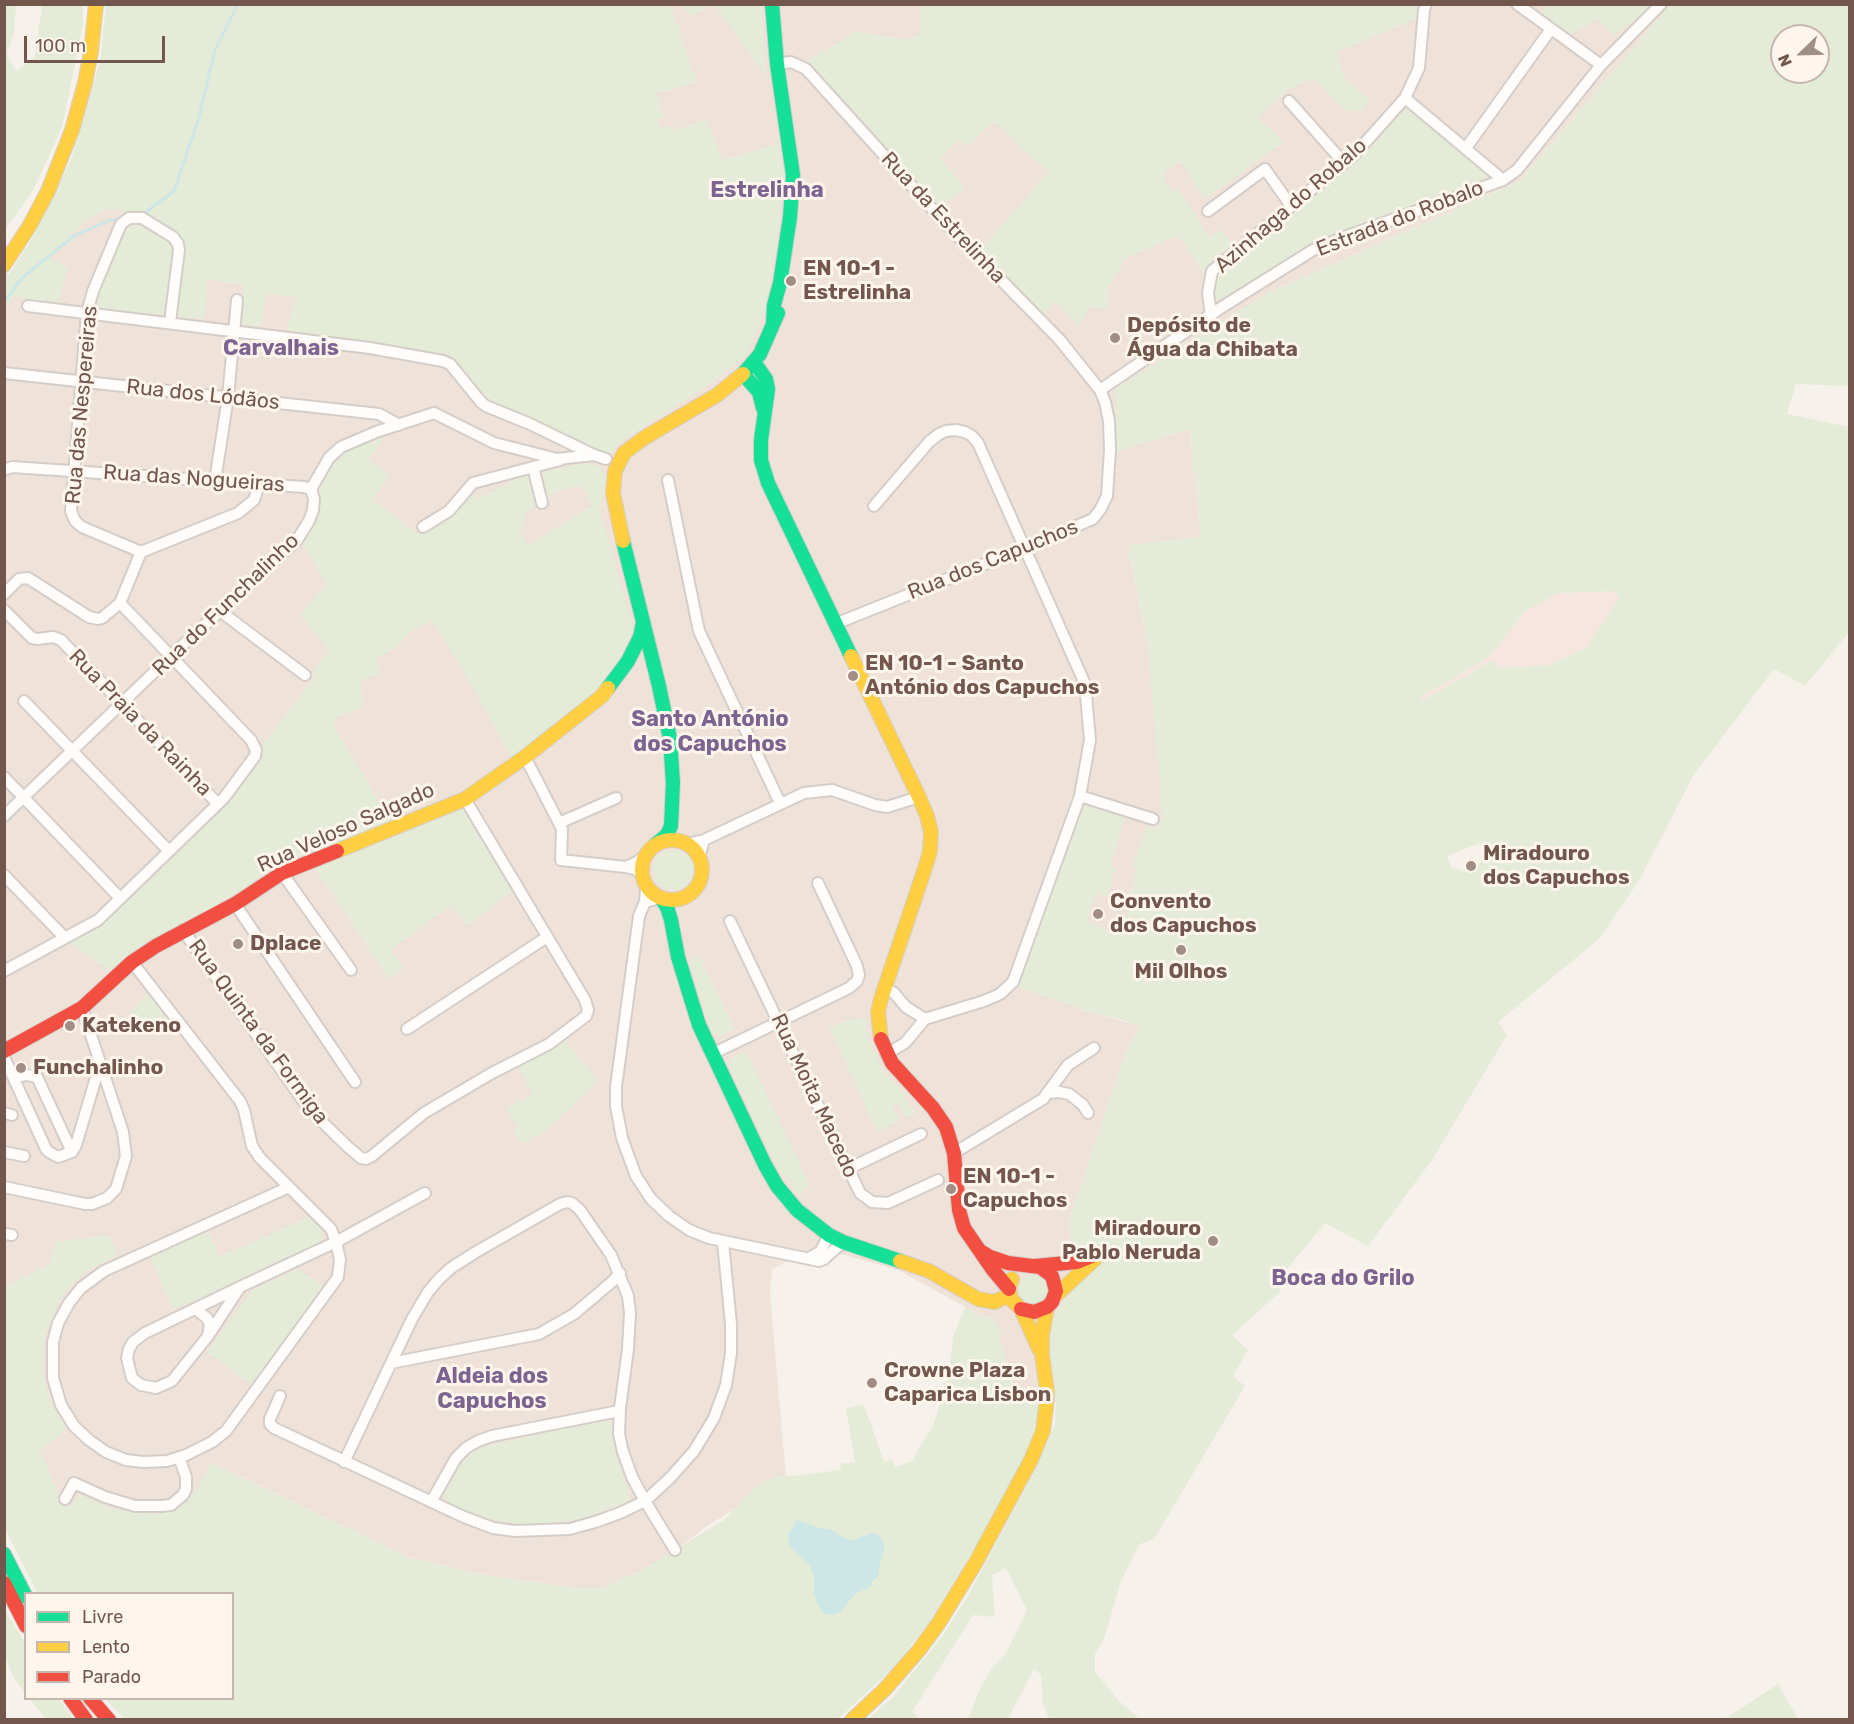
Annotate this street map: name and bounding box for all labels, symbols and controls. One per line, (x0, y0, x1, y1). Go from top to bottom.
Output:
scale bar (27, 24, 168, 62)
north arrow (1770, 24, 1830, 84)
text: 100 m (35, 35, 86, 57)
text: N (1774, 51, 1796, 69)
street label: Azinhaga do Robalo (1210, 133, 1372, 279)
street label: Rua da Estrelinha (876, 147, 1010, 289)
street label: Estrada do Robalo (1313, 176, 1487, 262)
district label: Estrelinha (710, 178, 824, 204)
place label: EN 10-1 - Estrelinha (803, 256, 911, 306)
marker: EN 10-1 - Estrelinha (784, 274, 798, 288)
street label: Rua das Nespereiras (61, 305, 103, 505)
place label: Depósito de Água da Chibata (1127, 313, 1298, 363)
marker: Depósito de Água da Chibata (1108, 331, 1122, 345)
district label: Carvalhais (223, 336, 339, 362)
street label: Rua dos Lódãos (125, 374, 281, 416)
street label: Rua das Nogueiras (102, 460, 286, 498)
street label: Rua dos Capuchos (904, 514, 1082, 606)
street label: Rua do Funchalinho (147, 529, 305, 681)
street label: Rua Praia da Rainha (63, 644, 217, 802)
place label: EN 10-1 - Santo António dos Capuchos (865, 651, 1099, 701)
marker: EN 10-1 - Santo António dos Capuchos (846, 669, 860, 683)
district label: Santo António dos Capuchos (631, 707, 789, 758)
street label: Rua Veloso Salgado (254, 778, 438, 878)
place label: Miradouro dos Capuchos (1483, 841, 1629, 891)
marker: Miradouro dos Capuchos (1464, 859, 1478, 873)
place label: Convento dos Capuchos (1110, 889, 1256, 939)
marker: Convento dos Capuchos (1091, 907, 1105, 921)
place label: Dplace (250, 931, 322, 957)
street label: Rua Quinta da Formiga (183, 935, 333, 1129)
marker: Dplace (231, 937, 245, 951)
marker: Mil Olhos (1174, 943, 1188, 957)
place label: Mil Olhos (1135, 959, 1227, 985)
street label: Rua Moita Macedo (765, 1010, 863, 1182)
place label: Katekeno (82, 1013, 181, 1039)
marker: Katekeno (63, 1019, 77, 1033)
place label: Funchalinho (33, 1055, 163, 1081)
marker: Funchalinho (14, 1061, 28, 1075)
place label: EN 10-1 - Capuchos (963, 1164, 1067, 1214)
marker: EN 10-1 - Capuchos (944, 1182, 958, 1196)
place label: Miradouro Pablo Neruda (1062, 1216, 1201, 1266)
marker: Miradouro Pablo Neruda (1206, 1234, 1220, 1248)
district label: Boca do Grilo (1271, 1266, 1415, 1292)
place label: Crowne Plaza Caparica Lisbon (884, 1358, 1051, 1408)
district label: Aldeia dos Capuchos (436, 1364, 548, 1416)
marker: Crowne Plaza Caparica Lisbon (865, 1376, 879, 1390)
legend (24, 1592, 234, 1700)
text: Livre (82, 1606, 123, 1628)
text: Lento (82, 1636, 130, 1658)
text: Parado (82, 1666, 141, 1688)

